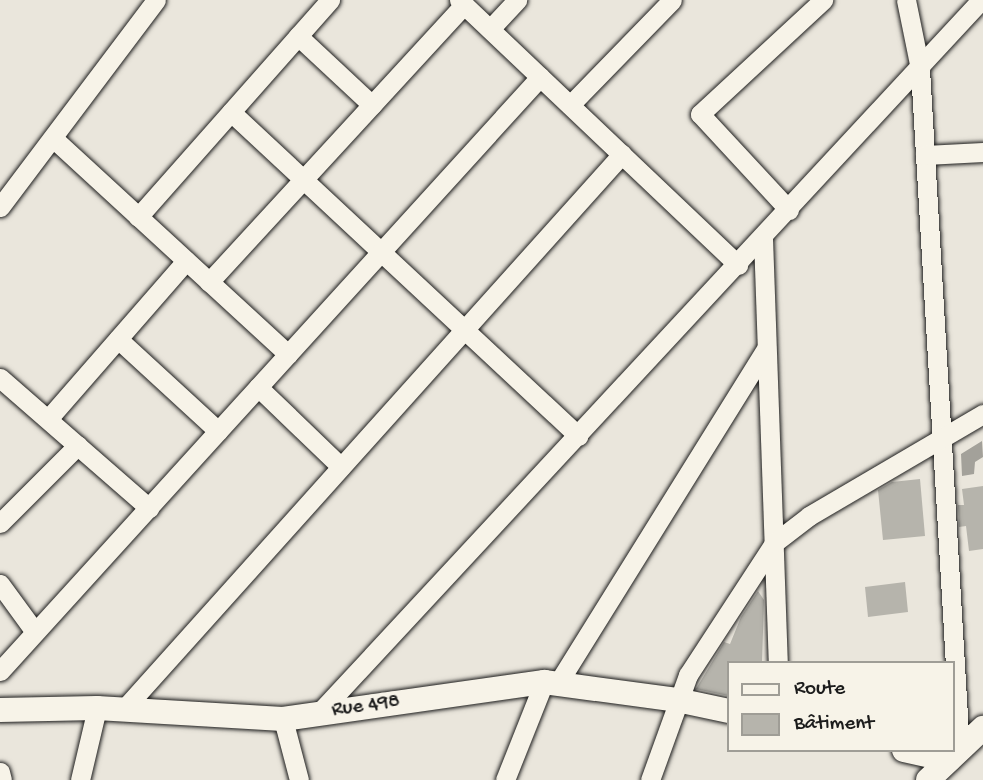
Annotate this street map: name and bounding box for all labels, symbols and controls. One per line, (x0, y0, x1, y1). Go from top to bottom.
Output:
legend (727, 661, 955, 752)
text: Route (794, 677, 845, 702)
street label: Rue 498 (330, 690, 402, 724)
text: Bâtiment (794, 712, 874, 737)

